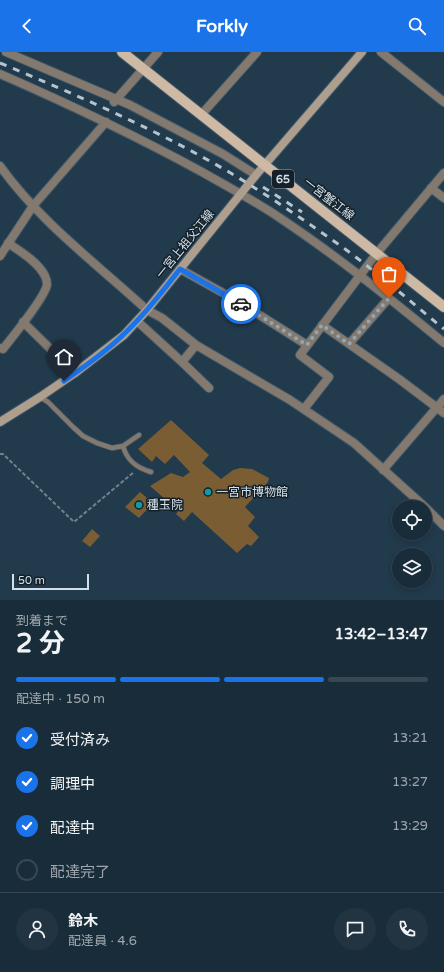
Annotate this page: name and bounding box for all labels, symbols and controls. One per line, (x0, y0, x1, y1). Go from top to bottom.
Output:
icon: back (16, 15, 38, 37)
text: Forkly (196, 15, 248, 37)
icon: search (406, 15, 428, 37)
road number: 65 (272, 170, 294, 188)
street label: 一宮蟹江線 (301, 175, 357, 223)
street label: 一宮上祖父江線 (153, 207, 217, 281)
pin (372, 257, 406, 298)
icon: bag (378, 263, 400, 285)
courier (221, 284, 261, 324)
icon: car (230, 293, 252, 315)
pin (47, 340, 81, 381)
icon: home (53, 346, 75, 368)
place label: 一宮市博物館 (216, 485, 288, 499)
marker: 一宮市博物館 (203, 487, 213, 497)
place label: 種玉院 (147, 498, 183, 512)
marker: 種玉院 (134, 500, 144, 510)
map controls (392, 500, 432, 588)
button: locate (392, 500, 432, 540)
button: layers (392, 548, 432, 588)
scale bar (12, 572, 89, 591)
text: 50 m (18, 574, 45, 587)
text: 到着まで (16, 613, 68, 629)
text: 13:42–13:47 (335, 625, 428, 643)
text: 2 分 (16, 628, 65, 659)
text: 配達中 · 150 m (16, 691, 105, 707)
icon: check (16, 727, 38, 749)
text: 13:21 (392, 730, 428, 746)
text: 受付済み (50, 731, 110, 749)
icon: check (16, 771, 38, 793)
text: 13:27 (392, 774, 428, 790)
text: 調理中 (50, 775, 95, 793)
icon: check (16, 815, 38, 837)
text: 13:29 (392, 818, 428, 834)
text: 配達中 (50, 819, 95, 837)
text: 配達完了 (50, 863, 110, 881)
button: person (16, 908, 58, 950)
button: chat (334, 908, 376, 950)
button: phone (386, 908, 428, 950)
text: 鈴木 (68, 912, 98, 930)
text: 配達員 · 4.6 (68, 933, 137, 949)

